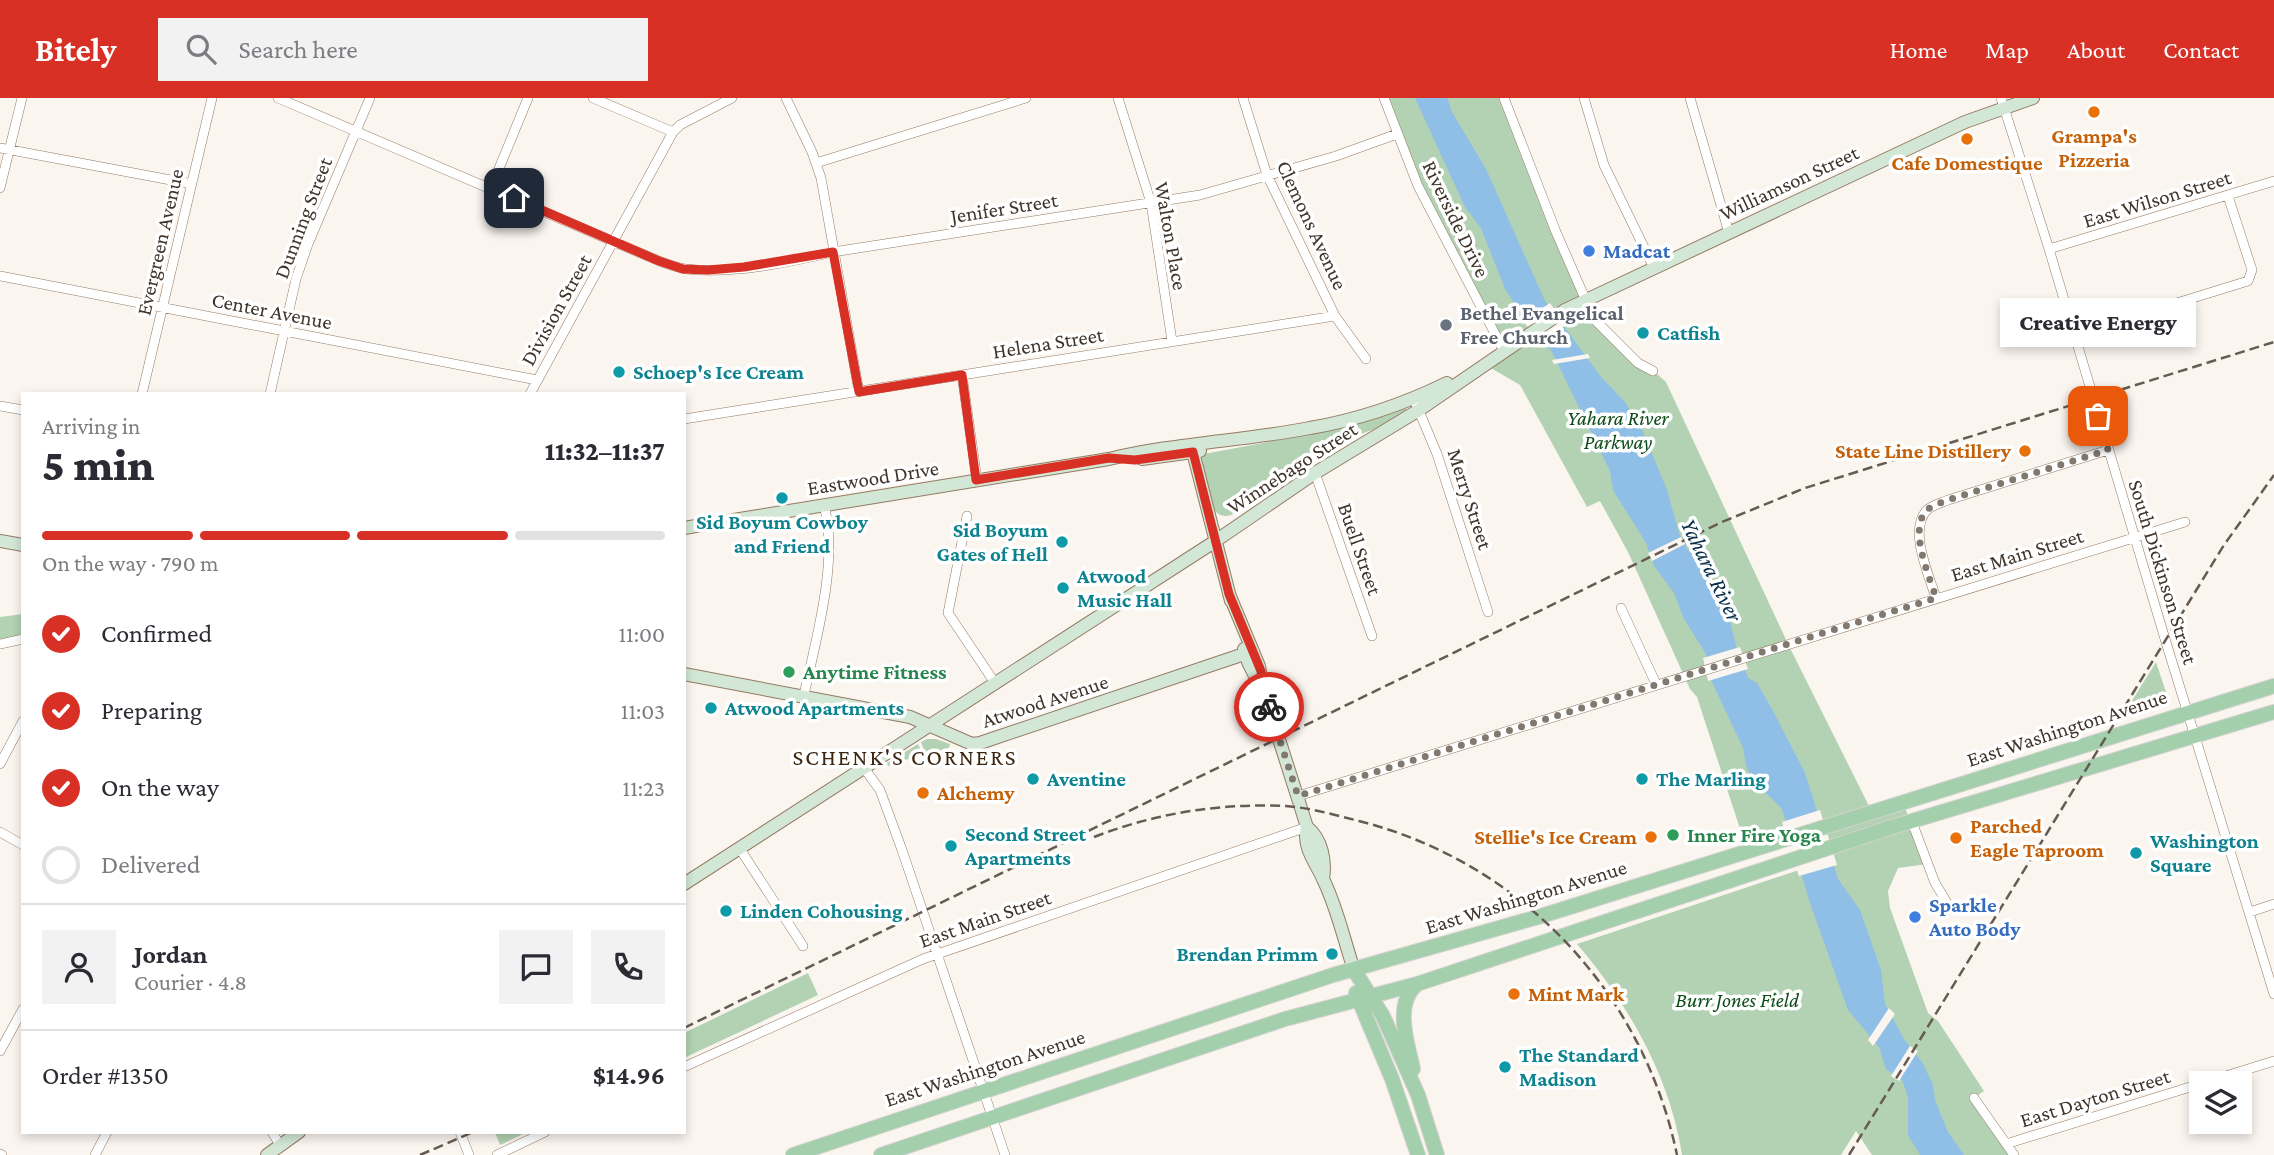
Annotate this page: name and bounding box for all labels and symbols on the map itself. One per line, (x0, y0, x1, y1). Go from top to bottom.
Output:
marker: Grampa's Pizzeria (2086, 104, 2102, 120)
place label: Grampa's Pizzeria (2051, 124, 2137, 172)
marker: Cafe Domestique (1959, 131, 1975, 147)
street label: Williamson Street (1716, 140, 1863, 226)
place label: Cafe Domestique (1891, 151, 2043, 175)
street label: Dunning Street (269, 153, 337, 282)
street label: Clemons Avenue (1272, 157, 1352, 293)
street label: Riverside Drive (1417, 157, 1495, 281)
street label: East Wilson Street (2080, 165, 2235, 233)
street label: Evergreen Avenue (131, 166, 189, 318)
pin (484, 168, 544, 228)
street label: Walton Place (1150, 180, 1192, 292)
street label: Jenifer Street (947, 188, 1060, 229)
place label: Madcat (1603, 239, 1671, 263)
marker: Madcat (1581, 243, 1597, 259)
street label: Division Street (516, 249, 597, 370)
street label: Center Avenue (210, 288, 334, 334)
callout: Creative Energy (2000, 297, 2196, 346)
place label: Bethel Evangelical Free Church (1460, 301, 1624, 349)
marker: Bethel Evangelical Free Church (1438, 317, 1454, 333)
place label: Catfish (1657, 321, 1720, 345)
street label: Helena Street (991, 322, 1106, 364)
marker: Catfish (1635, 325, 1651, 341)
place label: Schoep's Ice Cream (633, 360, 804, 384)
marker: Schoep's Ice Cream (611, 364, 627, 380)
pin (2068, 386, 2128, 446)
park label: Yahara River Parkway (1567, 406, 1669, 454)
street label: Winnebago Street (1222, 416, 1362, 519)
place label: State Line Distillery (1835, 439, 2012, 463)
marker: State Line Distillery (2017, 443, 2033, 459)
street label: Merry Street (1442, 446, 1498, 553)
street label: Eastwood Drive (805, 456, 941, 500)
street label: South Dickinson Street (2124, 477, 2203, 668)
marker: Sid Boyum Cowboy and Friend (774, 490, 790, 506)
street label: Buell Street (1333, 500, 1387, 599)
place label: Sid Boyum Cowboy and Friend (696, 510, 869, 558)
water label: Yahara River (1676, 514, 1748, 626)
place label: Sid Boyum Gates of Hell (936, 518, 1048, 566)
street label: East Main Street (1948, 523, 2087, 587)
marker: Sid Boyum Gates of Hell (1054, 534, 1070, 550)
place label: Atwood Music Hall (1076, 564, 1172, 612)
marker: Atwood Music Hall (1055, 580, 1071, 596)
place label: Anytime Fitness (802, 660, 947, 684)
marker: Anytime Fitness (781, 664, 797, 680)
street label: Atwood Avenue (979, 669, 1111, 733)
courier (1234, 672, 1304, 742)
street label: East Washington Avenue (1964, 684, 2170, 772)
place label: Atwood Apartments (724, 696, 905, 720)
marker: Atwood Apartments (703, 700, 719, 716)
district label: SCHENK'S CORNERS (792, 744, 1018, 770)
place label: Aventine (1046, 767, 1126, 791)
place label: The Marling (1656, 767, 1766, 791)
marker: Aventine (1025, 771, 1041, 787)
marker: The Marling (1634, 771, 1650, 787)
place label: Alchemy (936, 781, 1015, 805)
marker: Alchemy (915, 785, 931, 801)
place label: Parched Eagle Taproom (1970, 814, 2104, 862)
place label: Second Street Apartments (964, 822, 1087, 870)
place label: Inner Fire Yoga (1687, 823, 1822, 847)
place label: Stellie's Ice Cream (1474, 825, 1637, 849)
marker: Inner Fire Yoga (1665, 827, 1681, 843)
marker: Stellie's Ice Cream (1643, 829, 1659, 845)
place label: Washington Square (2149, 829, 2259, 877)
marker: Parched Eagle Taproom (1948, 830, 1964, 846)
marker: Second Street Apartments (943, 838, 959, 854)
marker: Washington Square (2128, 845, 2144, 861)
street label: East Washington Avenue (1423, 855, 1629, 939)
street label: East Main Street (916, 885, 1055, 953)
place label: Sparkle Auto Body (1928, 893, 2021, 941)
place label: Linden Cohousing (740, 899, 903, 923)
marker: Linden Cohousing (718, 903, 734, 919)
marker: Sparkle Auto Body (1907, 909, 1923, 925)
place label: Brendan Primm (1176, 942, 1318, 966)
marker: Brendan Primm (1324, 946, 1340, 962)
place label: Mint Mark (1528, 982, 1625, 1006)
marker: Mint Mark (1506, 986, 1522, 1002)
park label: Burr Jones Field (1675, 988, 1800, 1012)
street label: East Washington Avenue (882, 1024, 1088, 1112)
place label: The Standard Madison (1519, 1043, 1639, 1091)
marker: The Standard Madison (1497, 1059, 1513, 1075)
street label: East Dayton Street (2017, 1064, 2174, 1132)

